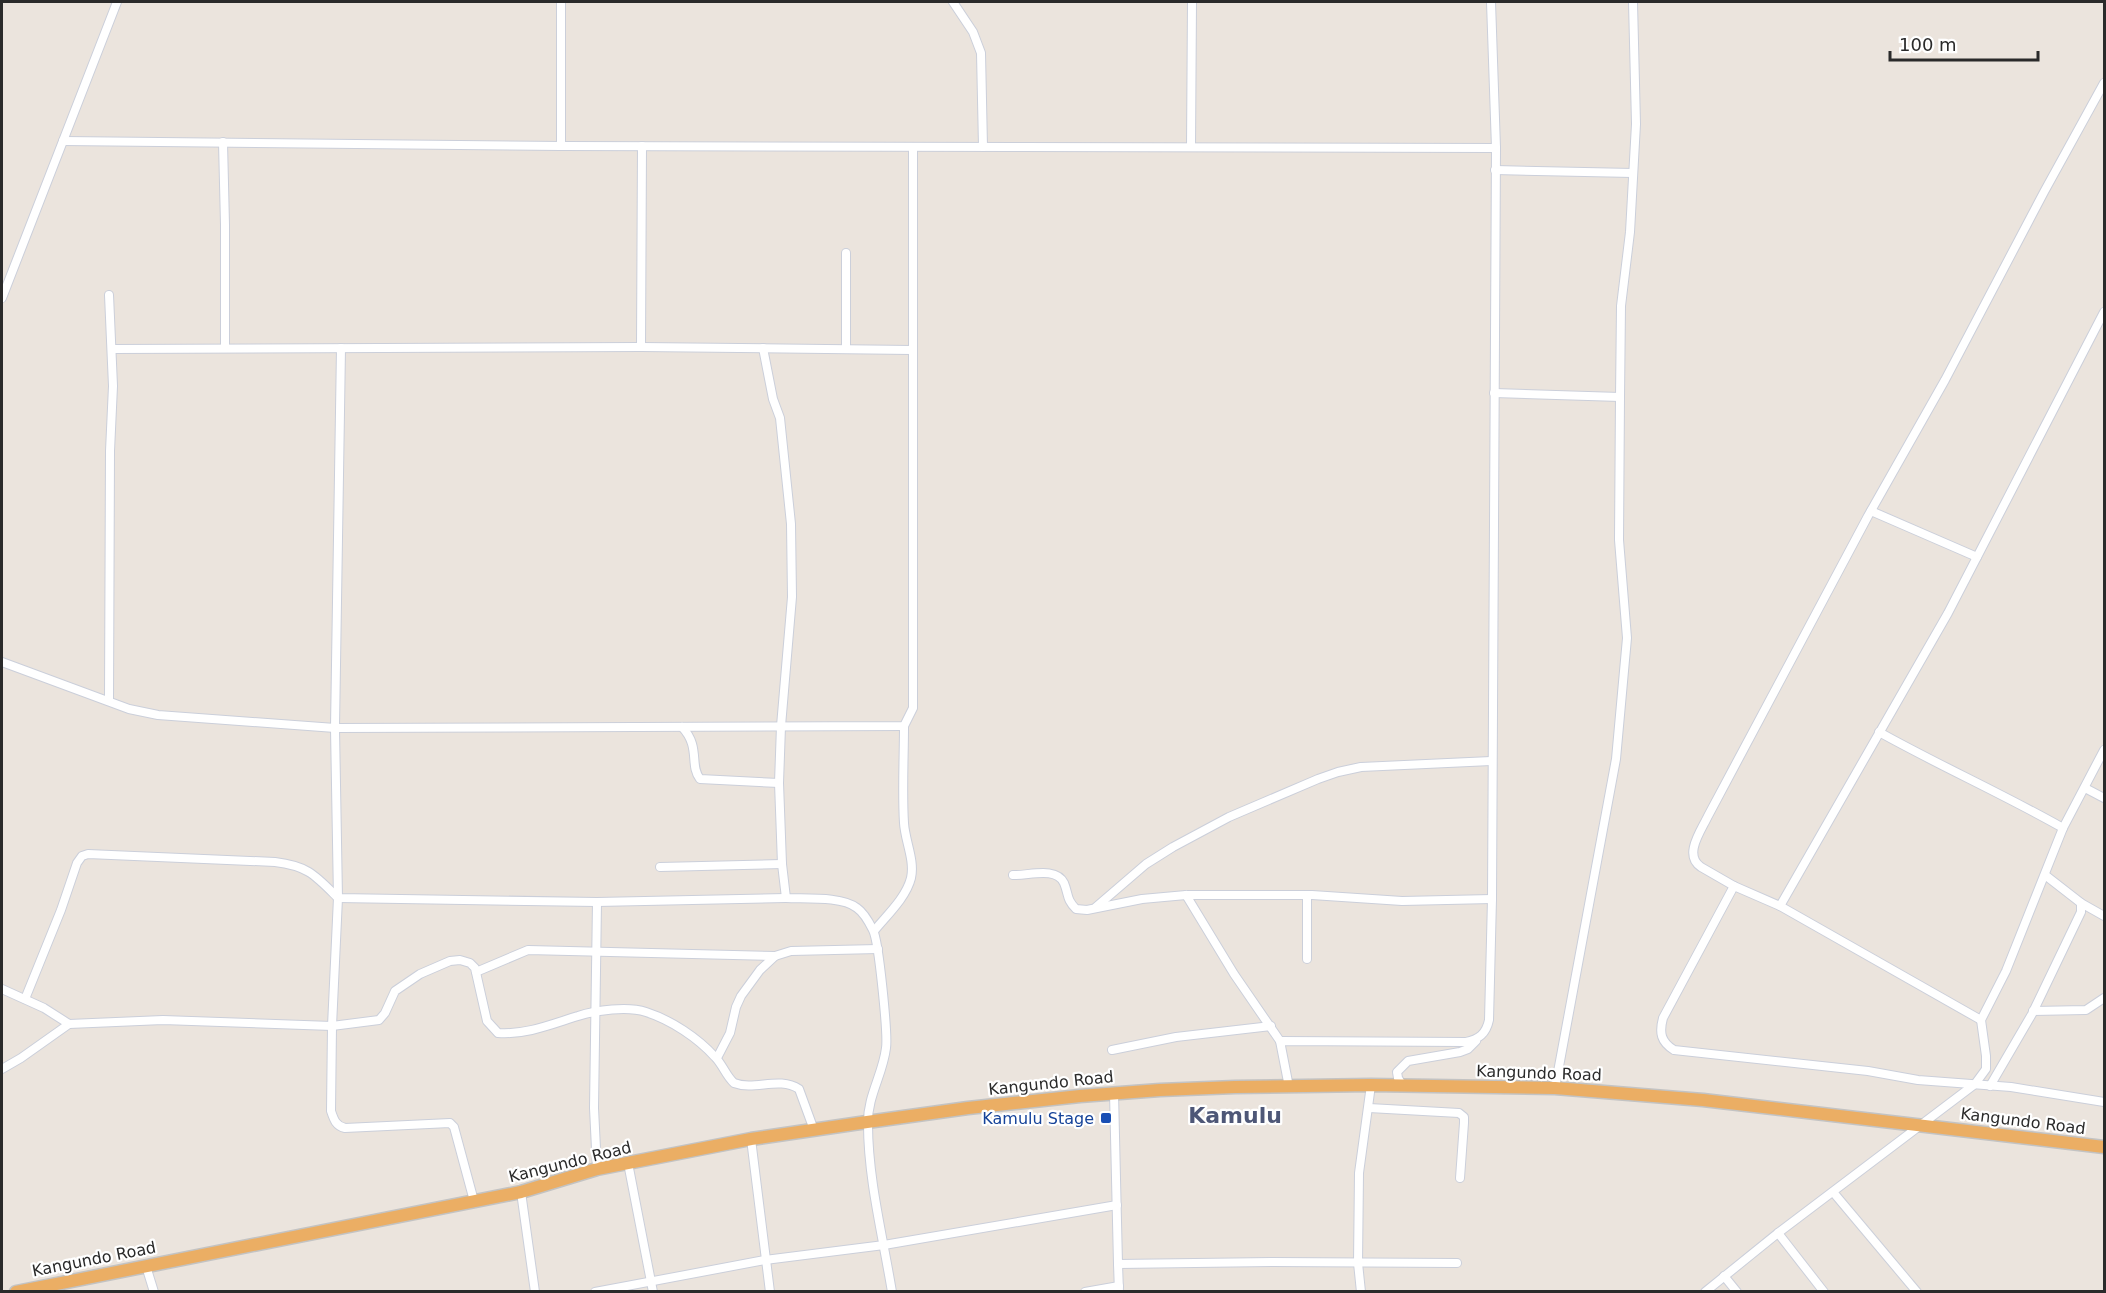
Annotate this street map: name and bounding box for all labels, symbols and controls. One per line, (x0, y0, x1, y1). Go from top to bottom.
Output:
scale bar (1890, 24, 2038, 62)
text: 100 m (1899, 34, 1957, 55)
street label: Kangundo Road (1476, 1061, 1602, 1085)
street label: Kangundo Road (987, 1067, 1115, 1099)
district label: Kamulu (1188, 1103, 1282, 1128)
street label: Kangundo Road (1959, 1104, 2087, 1138)
place label: Kamulu Stage (982, 1109, 1094, 1128)
marker: Kamulu Stage (1099, 1111, 1113, 1125)
street label: Kangundo Road (507, 1138, 633, 1186)
street label: Kangundo Road (30, 1238, 158, 1280)

